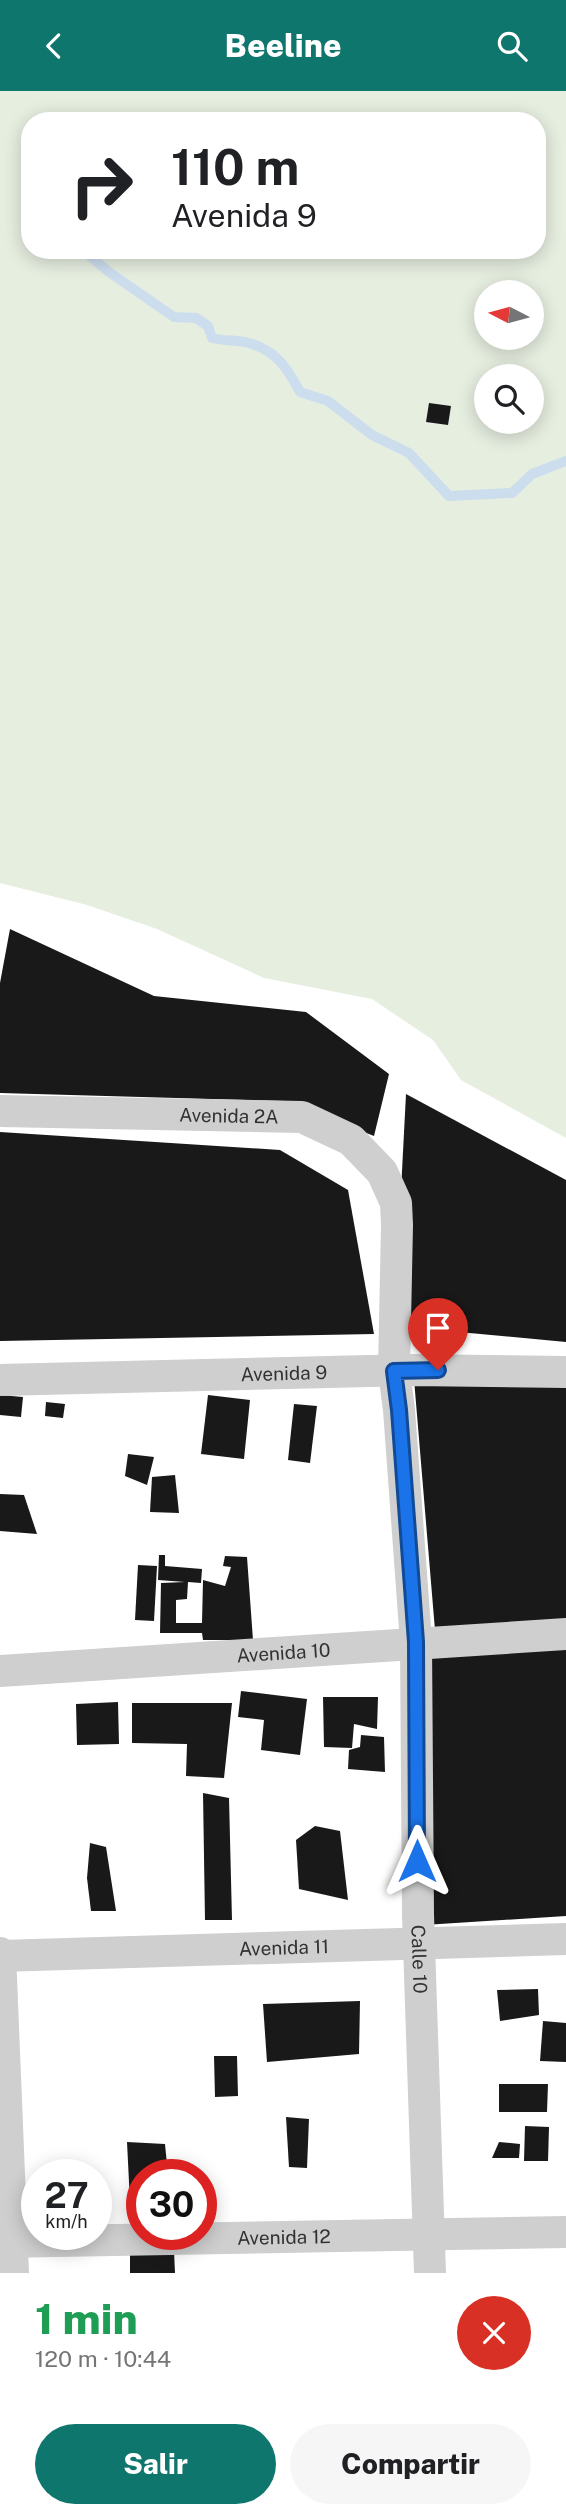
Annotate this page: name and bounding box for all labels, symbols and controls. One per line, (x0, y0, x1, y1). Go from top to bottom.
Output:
icon: back (35, 27, 73, 65)
text: Beeline (225, 27, 341, 64)
icon: search (493, 27, 531, 65)
text: 110 m (171, 138, 299, 196)
icon: right (56, 140, 147, 231)
text: Avenida 9 (171, 197, 317, 234)
north arrow (474, 280, 544, 350)
map controls (474, 280, 544, 434)
button: search (474, 364, 544, 434)
street label: Avenida 2A (179, 1104, 279, 1128)
pin (408, 1298, 468, 1370)
icon: arrive (419, 1309, 457, 1347)
street label: Avenida 9 (240, 1361, 327, 1385)
street label: Avenida 10 (236, 1638, 331, 1667)
position arrow (380, 1824, 454, 1898)
street label: Calle 10 (407, 1924, 432, 1994)
street label: Avenida 11 (238, 1935, 329, 1960)
speed limit sign: 30 (126, 2159, 217, 2250)
text: 27 (44, 2175, 89, 2216)
text: km/h (45, 2211, 88, 2232)
street label: Avenida 12 (237, 2225, 331, 2249)
text: 1 min (35, 2294, 138, 2343)
button: close (457, 2296, 531, 2370)
text: 120 m · 10:44 (35, 2345, 171, 2372)
button: Salir (35, 2424, 276, 2504)
button: Compartir (290, 2424, 531, 2504)

